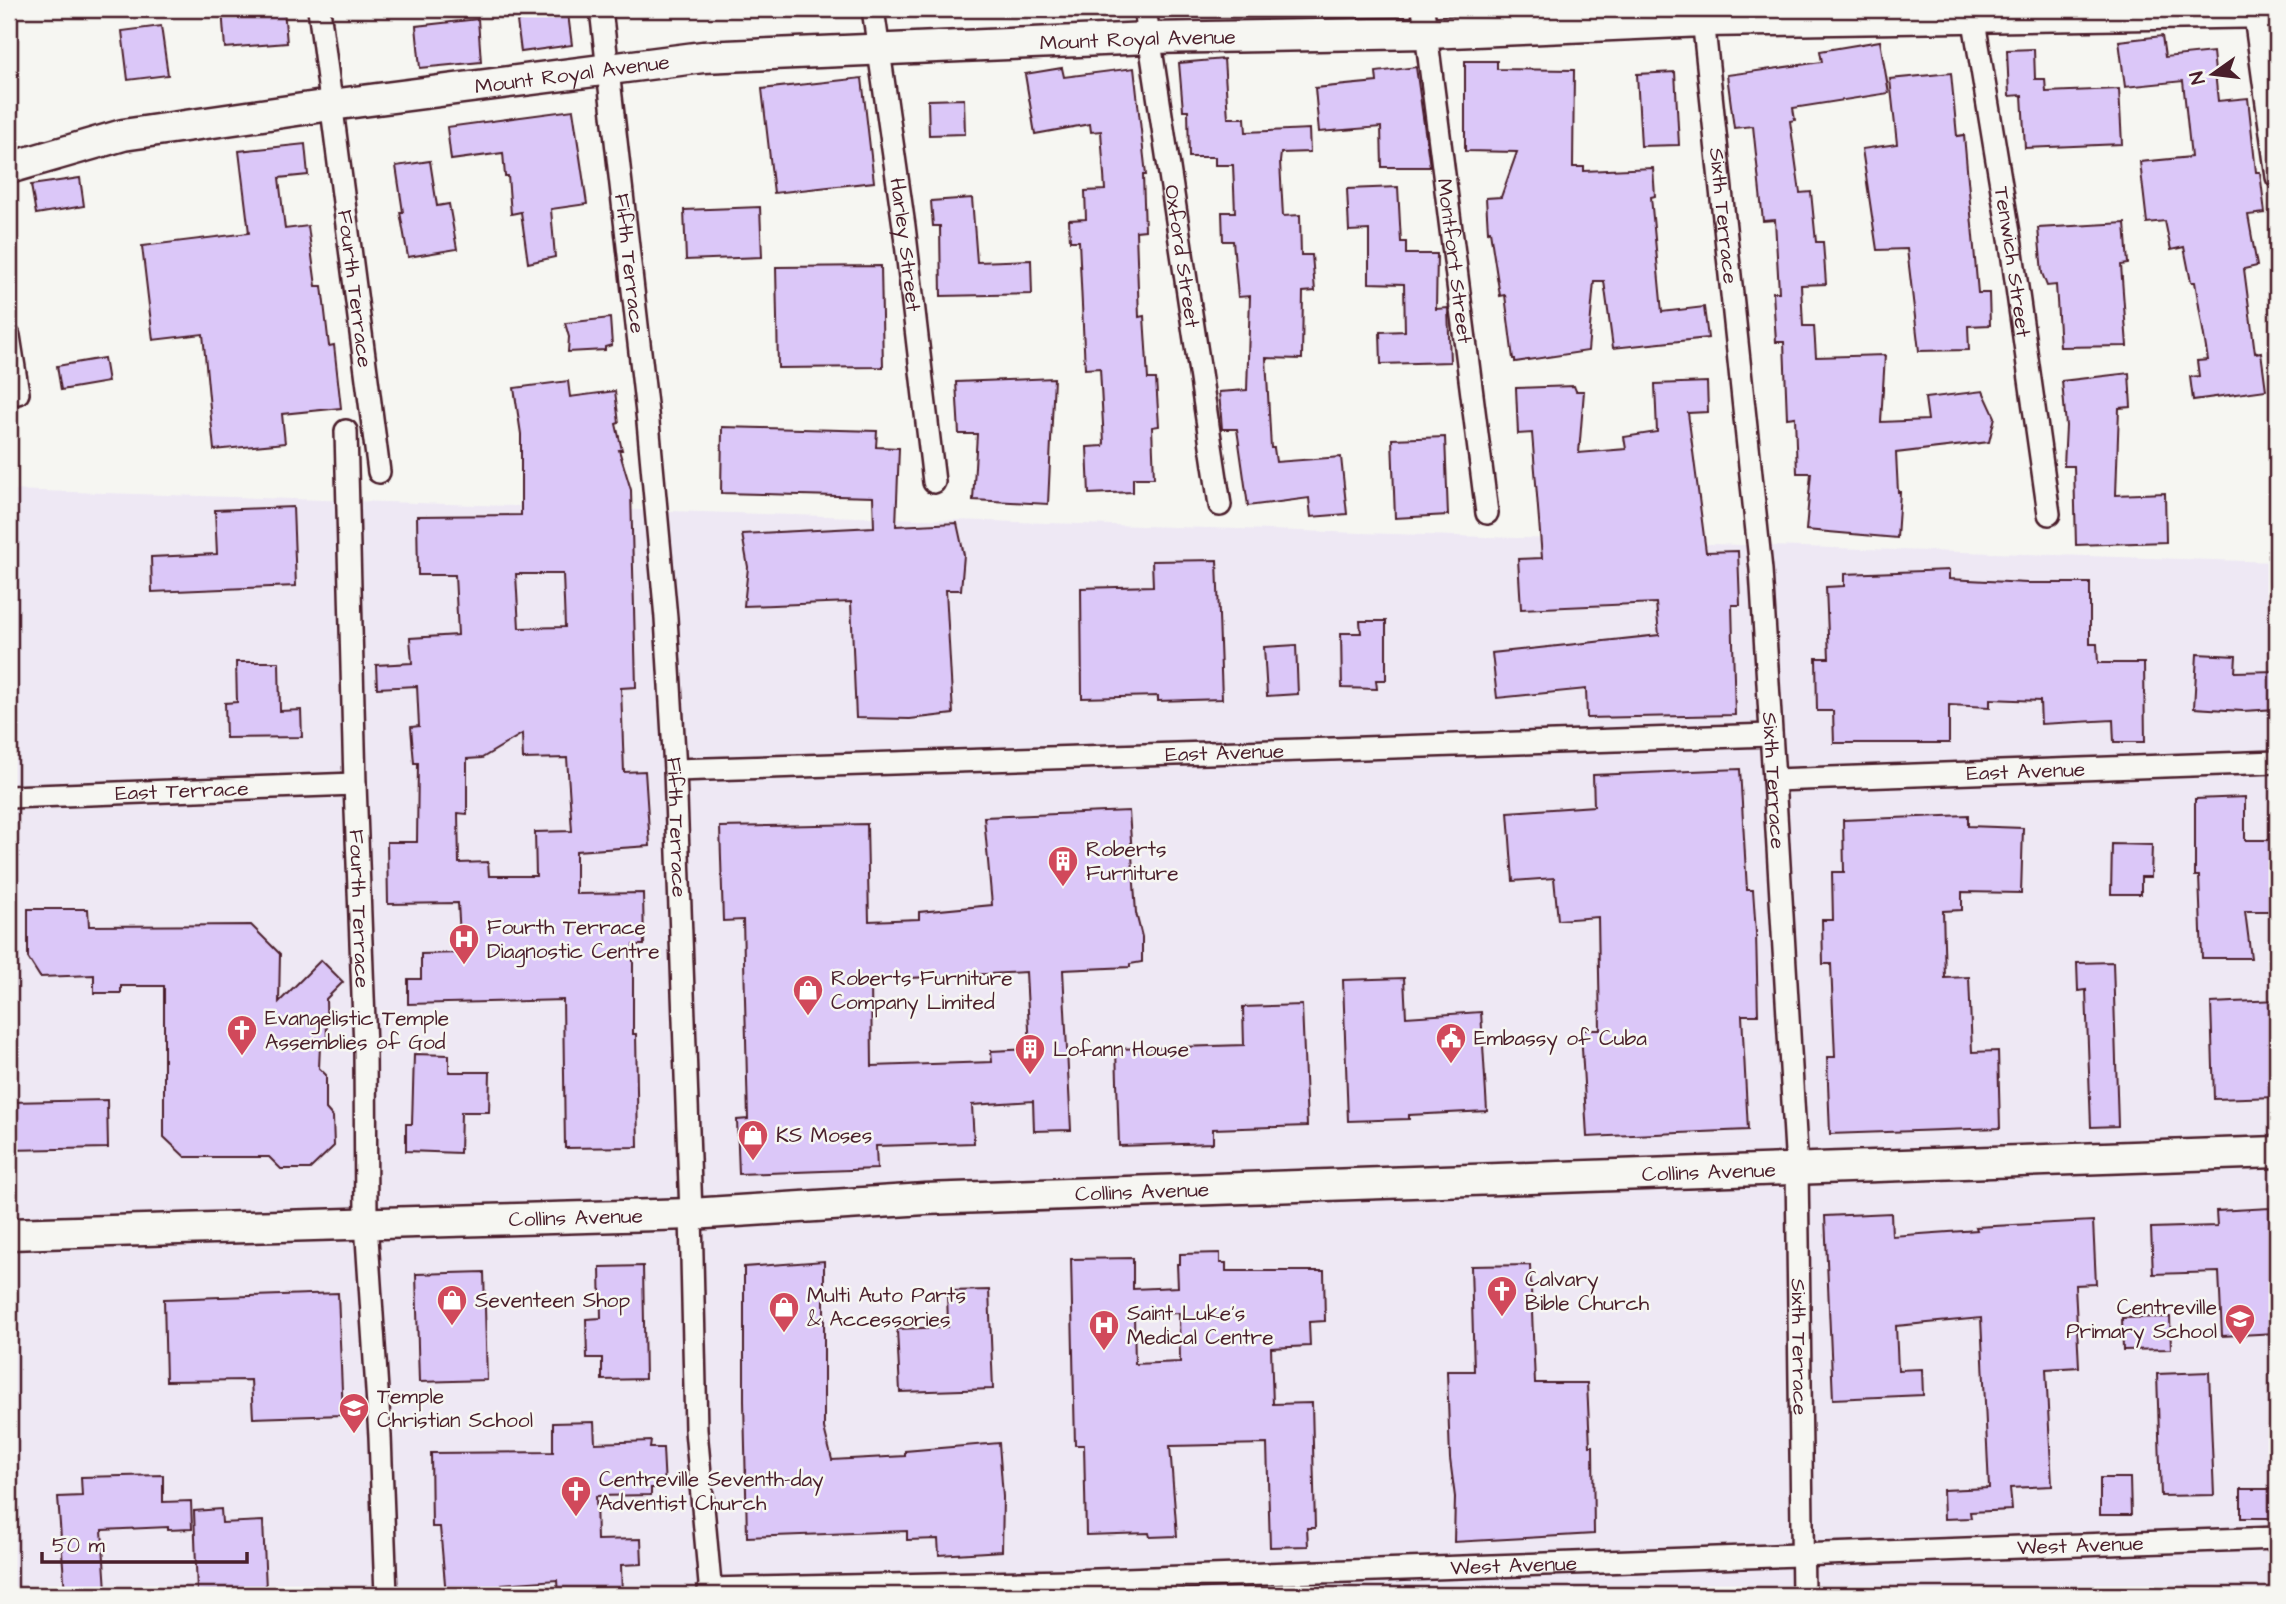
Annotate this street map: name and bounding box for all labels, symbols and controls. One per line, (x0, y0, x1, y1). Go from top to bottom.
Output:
street label: Mount Royal Avenue (1039, 22, 1236, 57)
north arrow (2178, 38, 2248, 108)
street label: Mount Royal Avenue (473, 47, 671, 101)
text: N (2183, 69, 2213, 87)
street label: Sixth Terrace (1702, 146, 1745, 285)
street label: Harley Street (883, 176, 928, 314)
street label: Montfort Street (1430, 177, 1480, 346)
street label: Oxford Street (1157, 183, 1208, 330)
street label: Tenwich Street (1987, 184, 2038, 339)
street label: Fifth Terrace (608, 192, 652, 335)
street label: Fourth Terrace (331, 208, 380, 369)
street label: Sixth Terrace (1755, 711, 1793, 850)
street label: East Avenue (1165, 736, 1285, 769)
street label: East Avenue (1966, 754, 2086, 788)
street label: Fifth Terrace (660, 756, 694, 898)
street label: East Terrace (115, 774, 249, 808)
street label: Fourth Terrace (342, 829, 377, 989)
place label: Roberts Furniture (1086, 835, 1179, 888)
building icon: Roberts Furniture (1046, 844, 1080, 888)
place label: Fourth Terrace Diagnostic Centre (487, 913, 660, 968)
hospital icon: Fourth Terrace Diagnostic Centre (447, 922, 481, 966)
place label: Roberts Furniture Company Limited (831, 964, 1013, 1019)
shop icon: Roberts Furniture Company Limited (791, 973, 825, 1017)
place label: Evangelistic Temple Assemblies of God (265, 1004, 449, 1057)
church icon: Evangelistic Temple Assemblies of God (225, 1013, 259, 1057)
public building icon: Embassy of Cuba (1434, 1021, 1468, 1065)
place label: Embassy of Cuba (1474, 1024, 1647, 1055)
building icon: Lofann House (1013, 1032, 1047, 1076)
place label: Lofann House (1053, 1035, 1189, 1064)
shop icon: KS Moses (736, 1118, 770, 1162)
place label: KS Moses (776, 1121, 872, 1150)
street label: Collins Avenue (1641, 1155, 1776, 1189)
street label: Collins Avenue (1075, 1175, 1210, 1208)
street label: Collins Avenue (508, 1201, 643, 1234)
place label: Calvary Bible Church (1525, 1265, 1650, 1318)
church icon: Calvary Bible Church (1485, 1274, 1519, 1318)
street label: Sixth Terrace (1784, 1278, 1815, 1415)
place label: Multi Auto Parts & Accessories (807, 1281, 966, 1334)
shop icon: Seventeen Shop (435, 1283, 469, 1327)
place label: Seventeen Shop (475, 1286, 630, 1316)
shop icon: Multi Auto Parts & Accessories (767, 1290, 801, 1334)
place label: Centreville Primary School (2066, 1293, 2217, 1348)
place label: Saint Luke's Medical Centre (1127, 1299, 1274, 1352)
school or university icon: Centreville Primary School (2223, 1302, 2257, 1346)
hospital icon: Saint Luke's Medical Centre (1087, 1308, 1121, 1352)
place label: Temple Christian School (377, 1382, 533, 1435)
school or university icon: Temple Christian School (337, 1391, 371, 1435)
place label: Centreville Seventh-day Adventist Church (599, 1465, 824, 1518)
church icon: Centreville Seventh-day Adventist Church (559, 1474, 593, 1518)
scale bar (42, 1520, 247, 1564)
street label: West Avenue (2016, 1528, 2144, 1562)
text: 50 m (52, 1531, 106, 1560)
street label: West Avenue (1450, 1548, 1578, 1582)

